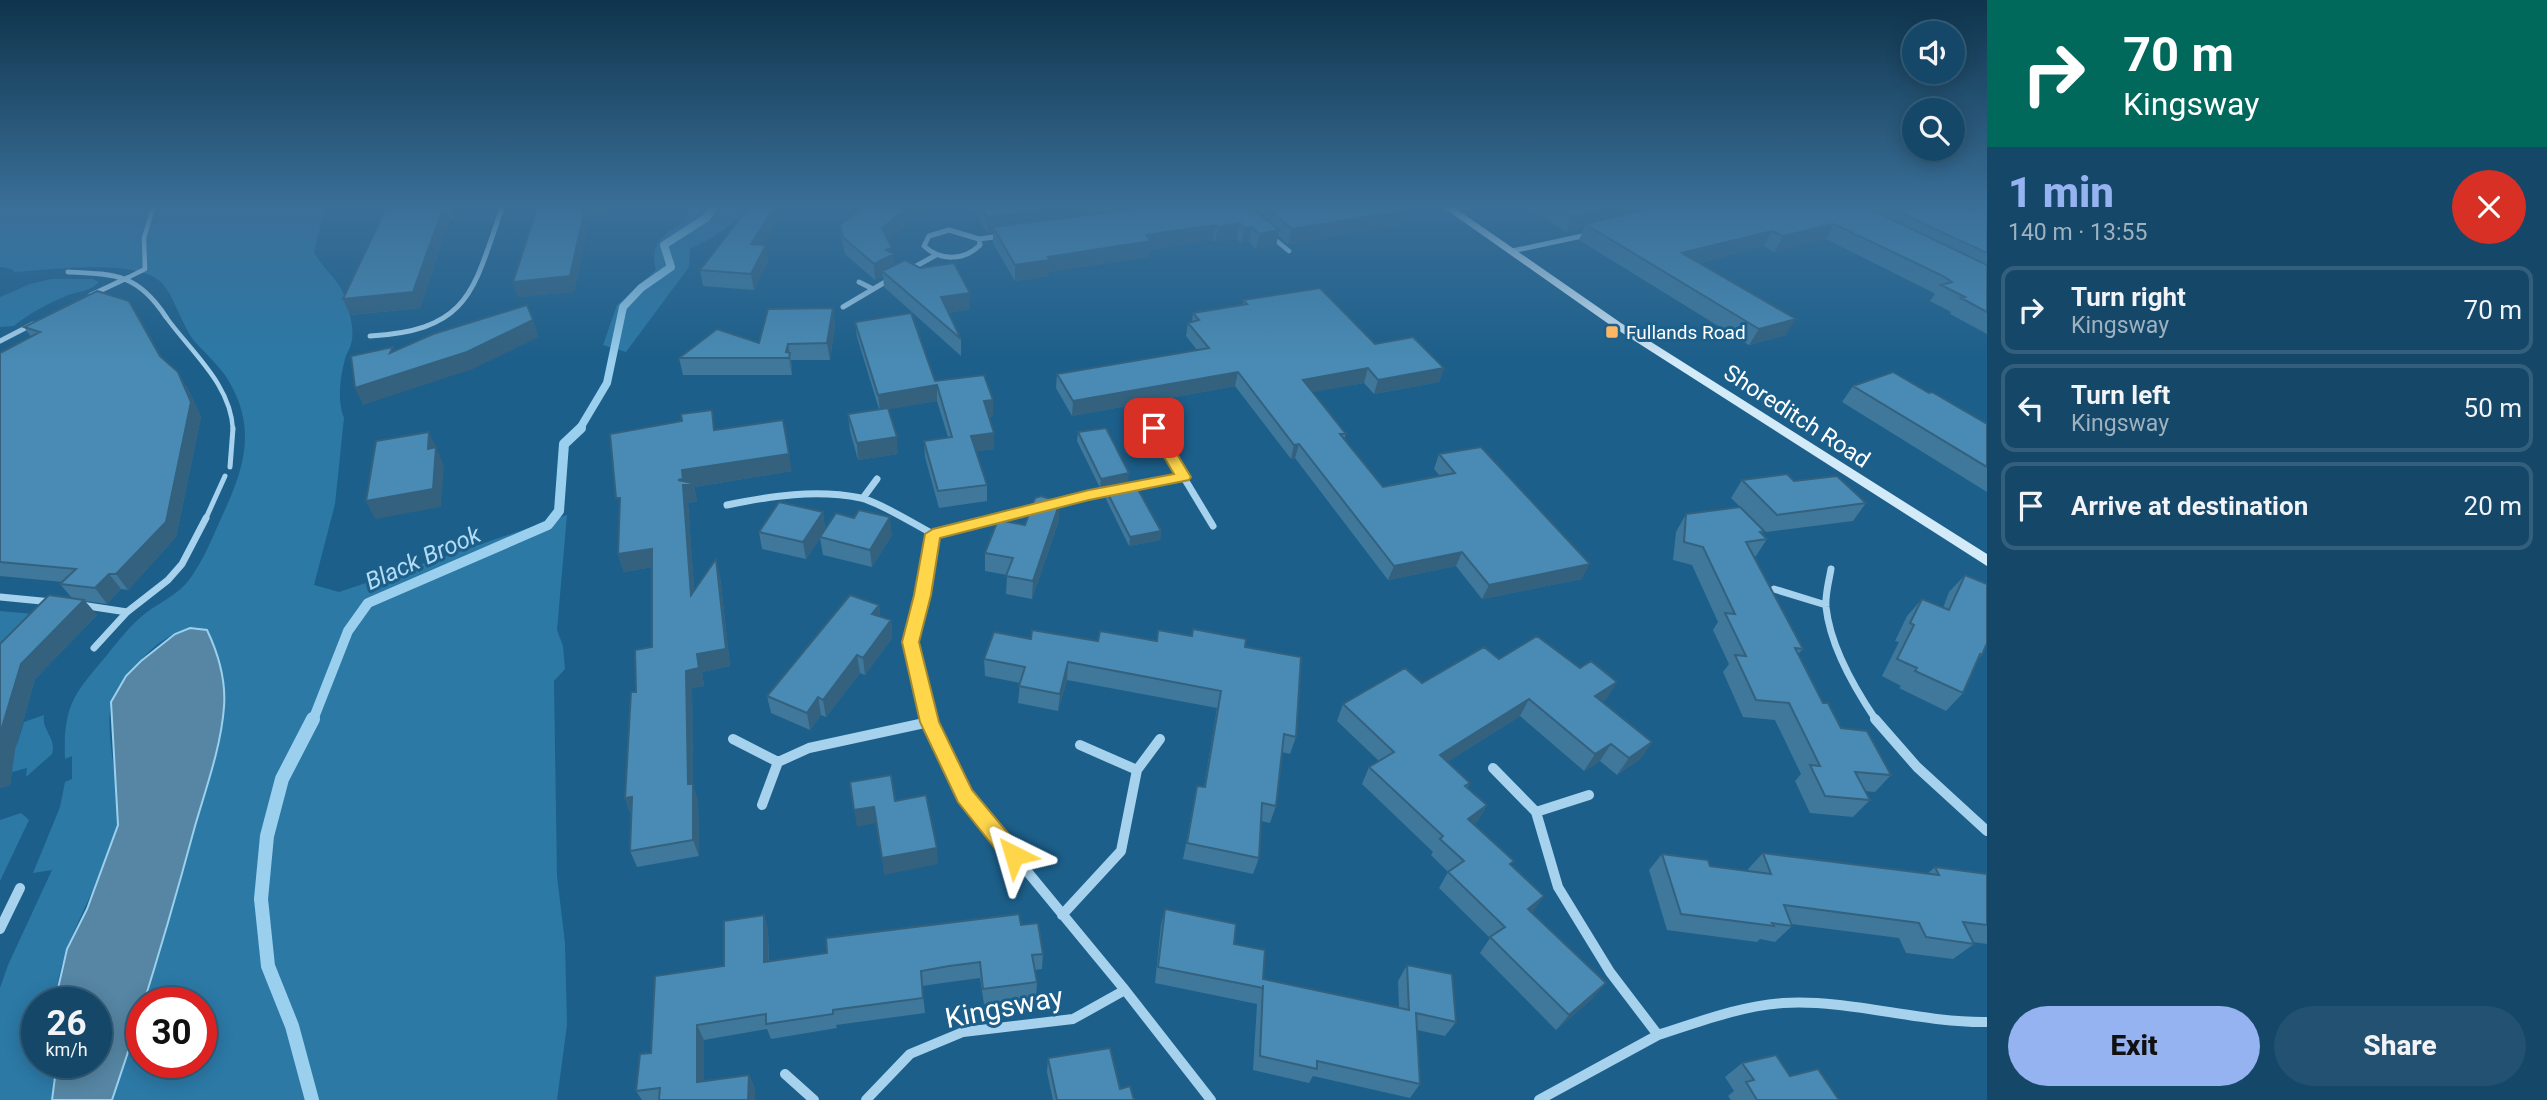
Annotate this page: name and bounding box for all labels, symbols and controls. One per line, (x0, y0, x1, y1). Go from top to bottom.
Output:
map controls (1902, 21, 1965, 161)
button: sound (1902, 21, 1965, 84)
text: 70 m (2123, 26, 2234, 83)
icon: right (2008, 28, 2099, 119)
text: Kingsway (2123, 85, 2259, 123)
button: search (1902, 98, 1965, 161)
text: 1 min (2008, 168, 2114, 217)
button: close (2452, 170, 2526, 244)
text: 140 m · 13:55 (2008, 219, 2147, 246)
text: Turn right (2071, 282, 2186, 312)
icon: right (2012, 291, 2050, 329)
text: 70 m (2464, 295, 2522, 325)
text: Kingsway (2071, 312, 2169, 339)
place label: Fullands Road (1626, 321, 1746, 344)
marker: Fullands Road (1604, 324, 1620, 340)
street label: Shoreditch Road (1719, 359, 1875, 474)
text: Turn left (2071, 380, 2170, 410)
icon: left (2012, 389, 2050, 427)
text: 50 m (2464, 393, 2522, 423)
pin (1124, 398, 1184, 458)
icon: arrive (1135, 409, 1173, 447)
text: Kingsway (2071, 410, 2169, 437)
icon: arrive (2012, 487, 2050, 525)
text: Arrive at destination (2071, 491, 2308, 521)
text: 20 m (2464, 491, 2522, 521)
water label: Black Brook (361, 520, 486, 596)
position arrow (977, 818, 1051, 892)
street label: Kingsway (942, 980, 1066, 1035)
speed limit sign: 30 (126, 987, 217, 1078)
text: 26 (46, 1003, 87, 1044)
button: Exit (2008, 1006, 2260, 1086)
button: Share (2274, 1006, 2526, 1086)
text: km/h (45, 1039, 88, 1060)

